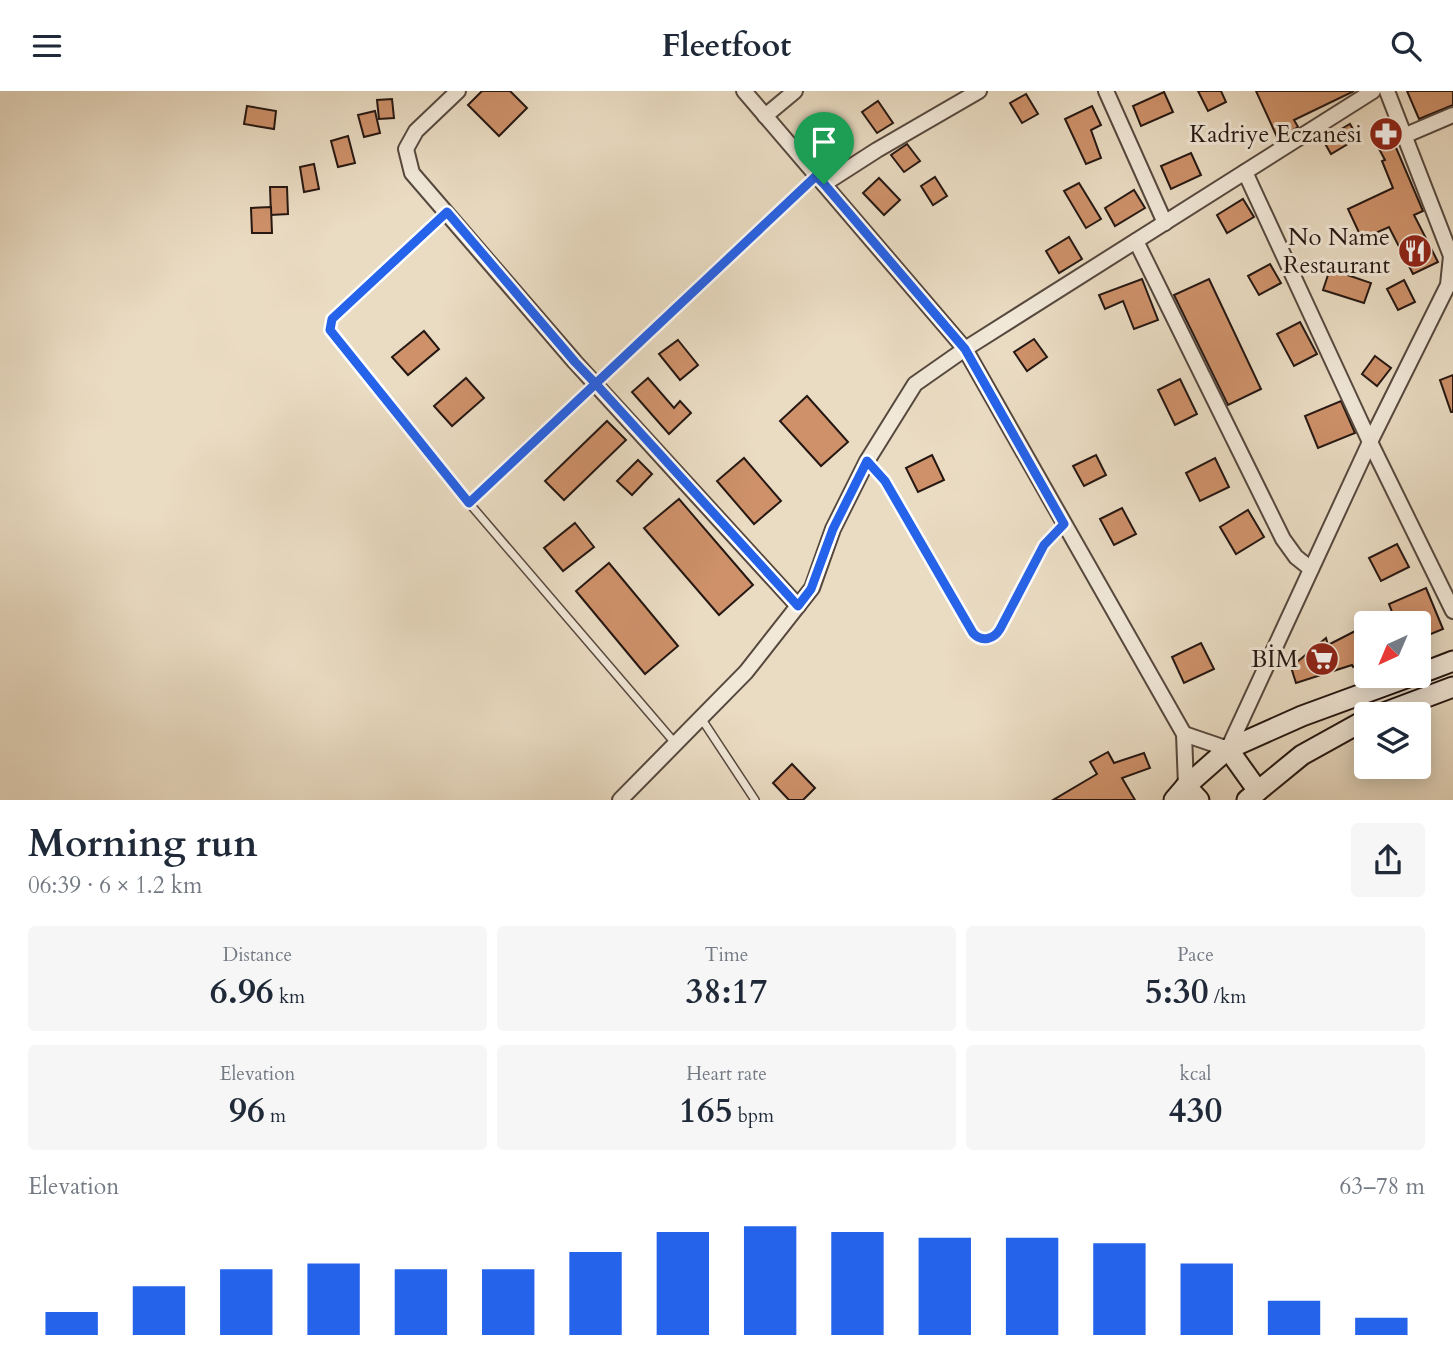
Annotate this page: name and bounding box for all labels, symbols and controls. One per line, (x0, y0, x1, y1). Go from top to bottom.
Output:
text: Fleetfoot (662, 24, 791, 68)
icon: menu (28, 27, 66, 65)
icon: search (1387, 27, 1425, 65)
pin (794, 112, 854, 184)
pharmacy icon: Kadriye Eczanesi (1367, 115, 1405, 153)
place label: Kadriye Eczanesi (1189, 118, 1362, 151)
icon: arrive (805, 123, 843, 161)
place label: No Name Restaurant (1283, 221, 1390, 282)
restaurant icon: No Name Restaurant (1396, 232, 1434, 270)
north arrow (1354, 611, 1432, 688)
map controls (1354, 611, 1431, 779)
supermarket icon: BİM (1303, 640, 1341, 678)
place label: BİM (1251, 643, 1298, 676)
button: layers (1354, 702, 1431, 779)
text: Morning run (28, 818, 258, 870)
button: share (1351, 823, 1425, 897)
text: 06:39 · 6 × 1.2 km (28, 870, 202, 901)
text: Distance (223, 942, 292, 968)
text: Time (705, 942, 748, 968)
text: Pace (1177, 942, 1214, 968)
text: 6.96 (210, 968, 274, 1016)
text: 38:17 (686, 968, 767, 1016)
text: 5:30 (1145, 968, 1209, 1016)
text: km (274, 984, 305, 1010)
text: /km (1209, 984, 1246, 1010)
text: Elevation (220, 1061, 295, 1087)
text: Heart rate (686, 1061, 767, 1087)
text: kcal (1180, 1061, 1211, 1087)
text: 96 (229, 1087, 265, 1135)
text: 165 (679, 1087, 733, 1135)
text: 430 (1169, 1087, 1222, 1135)
text: m (265, 1103, 286, 1129)
text: bpm (733, 1103, 774, 1129)
text: Elevation (28, 1171, 119, 1202)
text: 63–78 m (1340, 1171, 1425, 1202)

